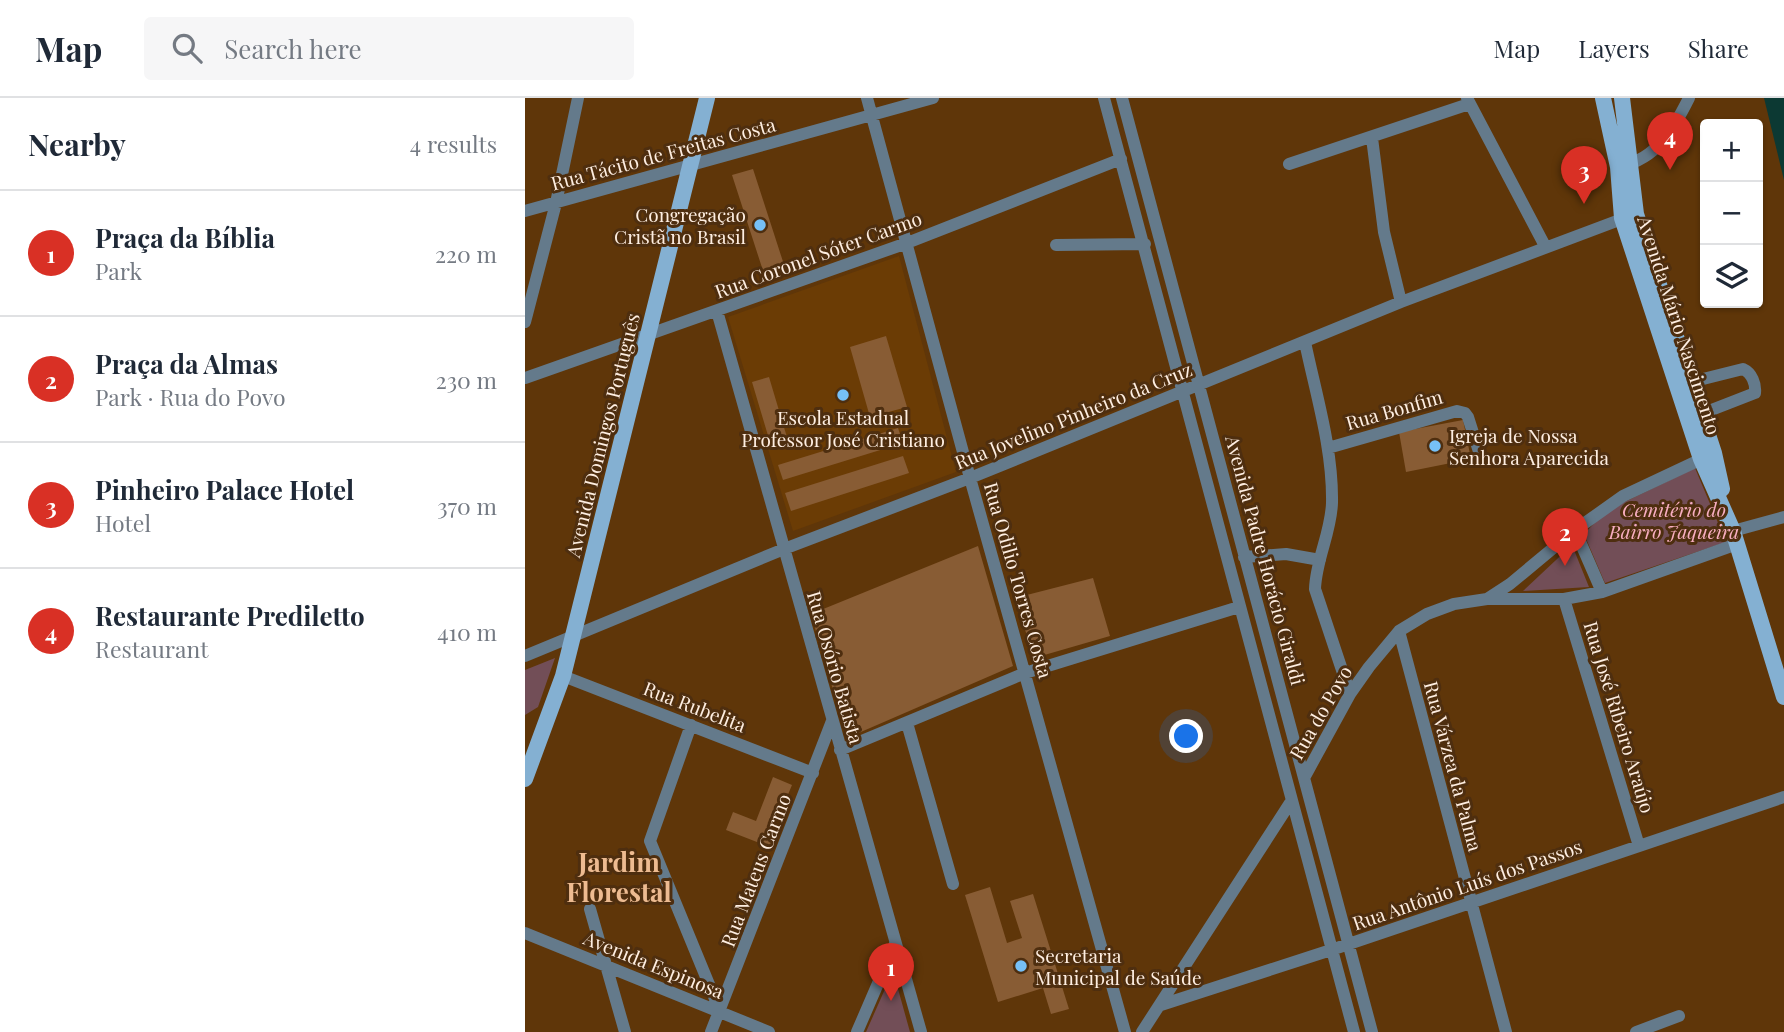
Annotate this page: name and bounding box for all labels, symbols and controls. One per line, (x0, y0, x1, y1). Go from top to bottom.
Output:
search box (144, 17, 634, 80)
text: Map (35, 26, 102, 70)
icon: search (168, 29, 206, 67)
text: Search here (224, 31, 362, 66)
text: Map (1494, 32, 1540, 64)
text: Layers (1578, 32, 1650, 64)
text: Share (1688, 32, 1749, 64)
street label: Rua Tácito de Freitas Costa (548, 110, 779, 196)
pin: 4 (1647, 112, 1693, 170)
map controls (1700, 119, 1763, 308)
button: + (1700, 119, 1763, 182)
text: Nearby (28, 124, 126, 164)
text: 4 results (410, 128, 497, 159)
pin: 3 (1561, 146, 1607, 204)
button: − (1700, 182, 1763, 245)
place label: Congregação Cristã no Brasil (614, 201, 747, 249)
street label: Rua Coronel Sóter Carmo (711, 204, 925, 304)
street label: Avenida Mário Nascimento (1632, 211, 1728, 438)
marker: Congregação Cristã no Brasil (752, 217, 768, 233)
text: Praça da Bíblia (95, 220, 275, 255)
text: 1 (47, 238, 55, 269)
text: 220 m (435, 238, 497, 269)
button: layers (1700, 245, 1763, 308)
text: Park (95, 255, 142, 286)
street label: Avenida Domingos Português (559, 310, 645, 561)
text: Praça da Almas (95, 346, 278, 381)
street label: Rua Jovelino Pinheiro da Cruz (950, 355, 1196, 475)
text: 2 (45, 364, 57, 395)
text: 230 m (436, 364, 497, 395)
text: Park · Rua do Povo (95, 381, 286, 412)
street label: Rua Bonfim (1343, 383, 1446, 435)
marker: Escola Estadual Professor José Cristiano (835, 387, 851, 403)
place label: Escola Estadual Professor José Cristiano (741, 404, 945, 452)
place label: Igreja de Nossa Senhora Aparecida (1449, 422, 1610, 470)
street label: Avenida Padre Horácio Giraldi (1220, 431, 1312, 688)
marker: Igreja de Nossa Senhora Aparecida (1427, 438, 1443, 454)
text: Pinheiro Palace Hotel (95, 472, 354, 507)
street label: Rua Odilio Torres Costa (979, 479, 1060, 681)
text: 3 (45, 490, 57, 521)
text: 370 m (437, 490, 497, 521)
park label: Cemitério do Bairro Jaqueira (1608, 496, 1739, 544)
text: Hotel (95, 507, 151, 538)
pin: 2 (1542, 508, 1588, 566)
street label: Rua Osório Batista (802, 588, 870, 747)
text: Restaurante Prediletto (95, 598, 365, 633)
text: 4 (45, 616, 57, 647)
text: 410 m (437, 616, 497, 647)
street label: Rua José Ribeiro Araújo (1578, 618, 1662, 816)
text: Restaurant (95, 633, 208, 664)
street label: Rua do Povo (1283, 660, 1357, 764)
street label: Rua Rubelita (640, 674, 751, 738)
street label: Rua Várzea da Palma (1419, 678, 1489, 855)
your location (1169, 719, 1203, 753)
street label: Rua Mateus Carmo (714, 790, 796, 950)
street label: Rua Antônio Luís dos Passos (1349, 832, 1585, 936)
district label: Jardim Florestal (566, 844, 672, 909)
street label: Avenida Espinosa (579, 924, 728, 1004)
place label: Secretaria Municipal de Saúde (1035, 942, 1202, 990)
pin: 1 (868, 943, 914, 1001)
marker: Secretaria Municipal de Saúde (1013, 958, 1029, 974)

